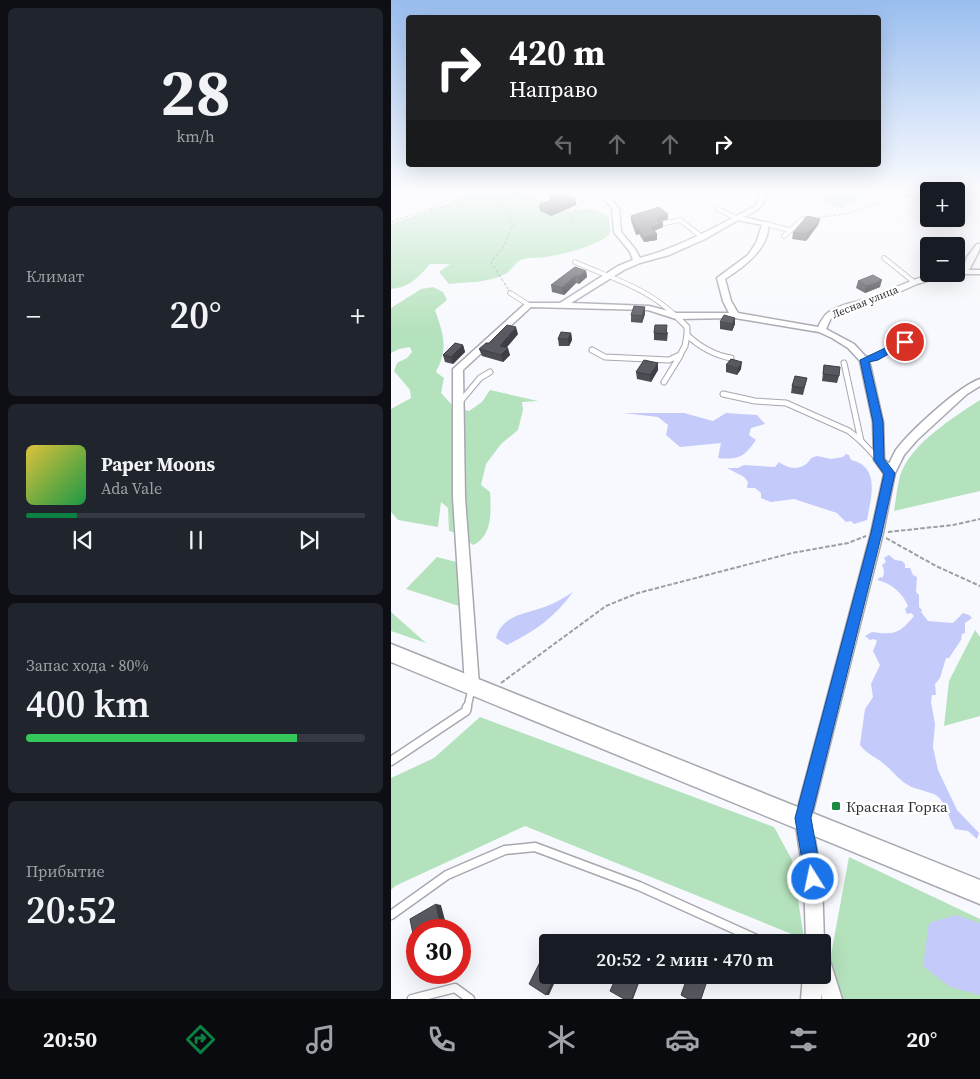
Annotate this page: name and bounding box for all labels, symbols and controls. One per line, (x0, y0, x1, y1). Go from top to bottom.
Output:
text: 420 m (509, 29, 605, 77)
icon: right (426, 35, 491, 100)
text: 28 (160, 48, 231, 137)
text: Направо (509, 74, 598, 104)
text: km/h (176, 125, 215, 147)
icon: left (550, 130, 578, 158)
icon: ahead (603, 130, 631, 158)
icon: ahead (656, 130, 684, 158)
icon: right (709, 130, 737, 158)
map controls (920, 182, 965, 282)
button: + (920, 182, 965, 227)
button: − (920, 237, 965, 282)
text: Климат (26, 265, 84, 287)
street label: Лесная улица (830, 282, 901, 322)
text: 20° (170, 289, 221, 341)
text: − (26, 297, 41, 335)
text: + (350, 297, 365, 335)
pin (884, 321, 926, 363)
icon: arrive (891, 328, 919, 356)
text: Paper Moons (101, 451, 215, 477)
text: Ada Vale (101, 477, 162, 499)
icon: previous (69, 526, 97, 554)
icon: pause (182, 526, 210, 554)
icon: next (295, 526, 323, 554)
text: Запас хода · 80% (26, 654, 149, 676)
text: 400 km (26, 678, 150, 730)
place label: Красная Горка (846, 796, 948, 817)
marker: Красная Горка (830, 800, 842, 812)
position arrow (786, 852, 838, 904)
text: Прибытие (26, 860, 105, 882)
text: 20:52 (26, 884, 116, 936)
speed limit sign: 30 (406, 919, 471, 984)
text: 20:52 · 2 мин · 470 m (596, 946, 774, 972)
icon: directions (183, 1022, 218, 1057)
icon: music (303, 1022, 338, 1057)
icon: phone (424, 1022, 459, 1057)
icon: climate (544, 1022, 579, 1057)
icon: car (665, 1022, 700, 1057)
icon: filters (786, 1022, 821, 1057)
text: 20:50 (43, 1024, 97, 1054)
text: 20° (906, 1024, 937, 1054)

